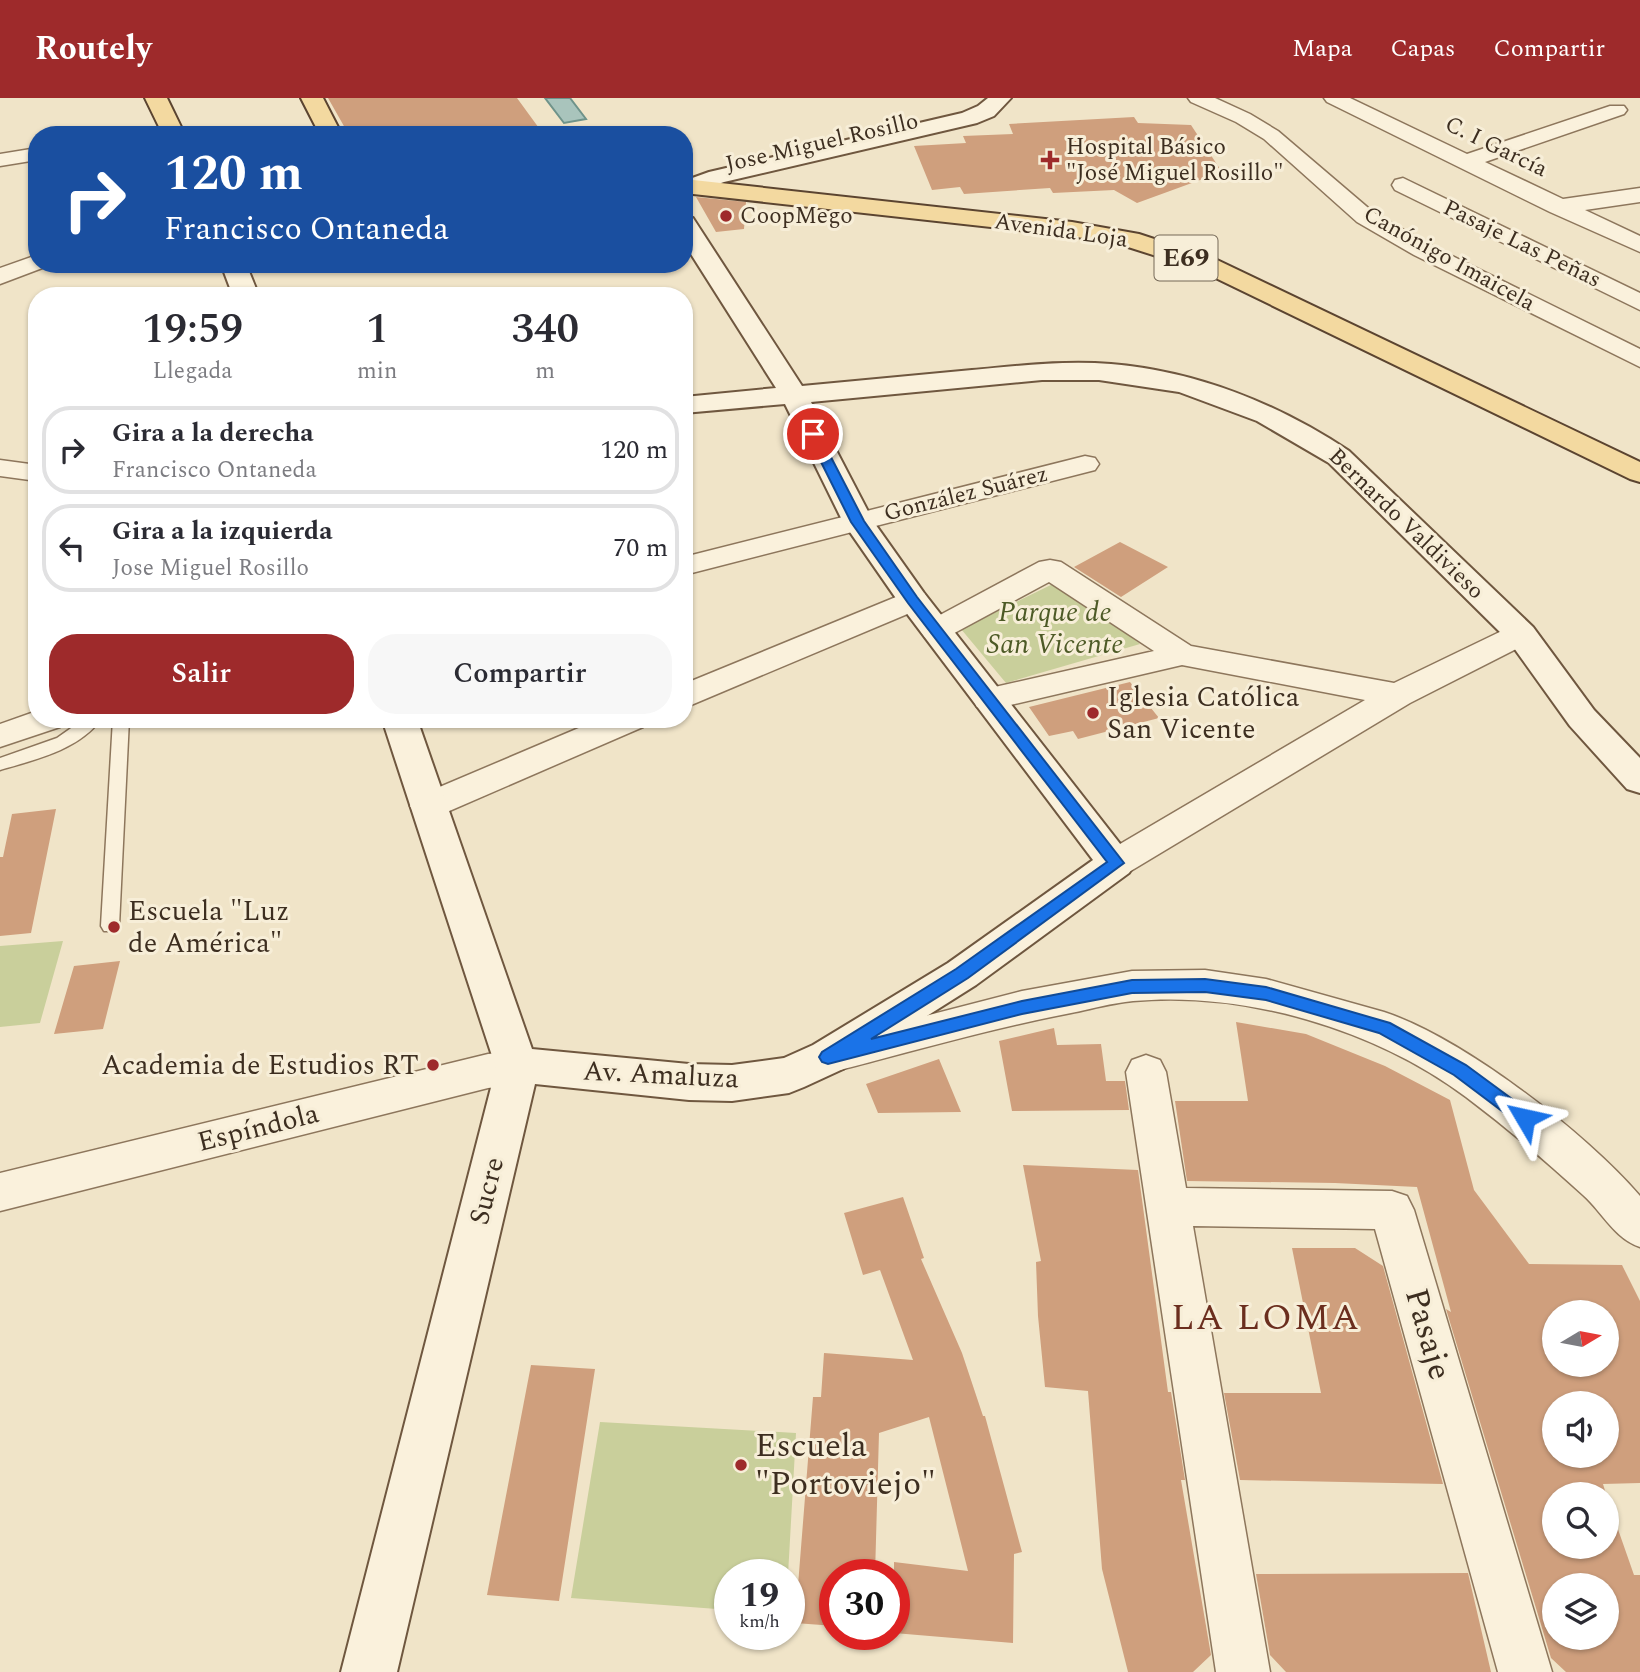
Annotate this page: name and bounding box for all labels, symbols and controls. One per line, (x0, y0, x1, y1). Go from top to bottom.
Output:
text: Routely (35, 24, 152, 74)
text: Mapa (1292, 31, 1352, 67)
text: Capas (1390, 31, 1455, 67)
text: Compartir (1493, 31, 1605, 67)
street label: Jose Miguel Rosillo (722, 104, 922, 182)
street label: C. I García (1439, 107, 1553, 187)
place label: Hospital Básico "José Miguel Rosillo" (1066, 130, 1284, 191)
text: 120 m (164, 137, 303, 212)
marker: Hospital Básico "José Miguel Rosillo" (1040, 150, 1060, 170)
icon: right (49, 154, 140, 245)
street label: Pasaje Las Peñas (1437, 191, 1607, 297)
street label: Canónigo Imaicela (1357, 197, 1541, 321)
place label: CoopMego (740, 199, 853, 234)
street label: Avenida Loja (992, 204, 1130, 258)
text: Francisco Ontaneda (164, 205, 449, 254)
marker: CoopMego (718, 208, 734, 224)
road number: E69 (1154, 236, 1218, 280)
text: 19:59 (142, 298, 243, 361)
text: 1 (366, 298, 388, 361)
text: 340 (511, 298, 579, 361)
text: Llegada (153, 354, 233, 389)
text: min (357, 354, 397, 389)
text: m (535, 354, 555, 389)
pin (783, 404, 843, 464)
text: Gira a la derecha (112, 413, 314, 453)
icon: arrive (794, 415, 832, 453)
text: 120 m (600, 430, 668, 470)
icon: right (53, 431, 91, 469)
street label: Bernardo Valdivieso (1320, 440, 1492, 608)
text: Francisco Ontaneda (112, 453, 317, 488)
street label: González Suárez (880, 457, 1052, 531)
text: Gira a la izquierda (112, 511, 333, 551)
text: 70 m (613, 528, 668, 568)
icon: left (53, 529, 91, 567)
text: Jose Miguel Rosillo (112, 551, 309, 586)
park label: Parque de San Vicente (987, 591, 1123, 666)
button: Salir (49, 634, 354, 714)
button: Compartir (368, 634, 672, 714)
place label: Iglesia Católica San Vicente (1107, 676, 1300, 751)
marker: Iglesia Católica San Vicente (1085, 705, 1101, 721)
place label: Escuela "Luz de América" (128, 890, 289, 965)
marker: Escuela "Luz de América" (106, 919, 122, 935)
place label: Academia de Estudios RT (101, 1044, 419, 1087)
street label: Av. Amaluza (582, 1049, 740, 1101)
marker: Academia de Estudios RT (425, 1057, 441, 1073)
position arrow (1488, 1081, 1562, 1155)
street label: Espíndola (193, 1092, 324, 1164)
street label: Sucre (458, 1152, 516, 1230)
street label: Pasaje (1391, 1282, 1465, 1386)
district label: LA LOMA (1171, 1290, 1361, 1346)
north arrow (1542, 1300, 1619, 1377)
map controls (1542, 1300, 1619, 1650)
button: sound (1542, 1391, 1619, 1468)
place label: Escuela "Portoviejo" (755, 1421, 936, 1509)
marker: Escuela "Portoviejo" (733, 1457, 749, 1473)
button: search (1542, 1482, 1619, 1559)
speed limit sign: 30 (819, 1559, 910, 1650)
text: 19 (740, 1569, 779, 1622)
button: layers (1542, 1573, 1619, 1650)
text: km/h (739, 1608, 780, 1635)

